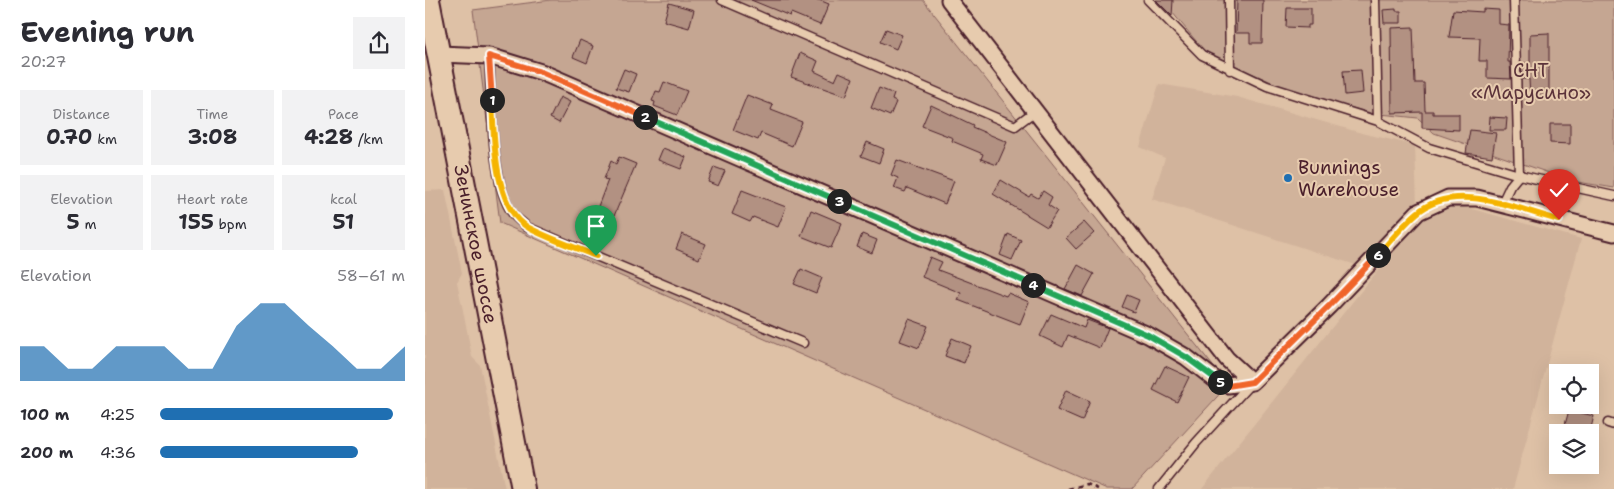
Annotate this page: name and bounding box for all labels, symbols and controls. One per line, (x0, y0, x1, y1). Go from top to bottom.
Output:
text: Evening run (20, 13, 195, 51)
button: share (353, 17, 405, 69)
text: 20:27 (20, 51, 66, 72)
park label: СНТ «Марусино» (1471, 58, 1591, 105)
pin: 1 (479, 88, 505, 112)
text: 1 (489, 91, 496, 109)
pin: 2 (633, 104, 657, 130)
text: Distance (53, 105, 110, 123)
text: Time (196, 105, 229, 123)
text: Pace (328, 105, 359, 123)
text: 2 (641, 108, 650, 126)
text: 0.70 (46, 123, 92, 151)
text: 3:08 (188, 123, 237, 151)
text: 4:28 (304, 123, 353, 151)
text: km (92, 130, 117, 148)
text: /km (353, 130, 383, 148)
place label: Bunnings Warehouse (1298, 155, 1399, 202)
street label: Зенинское шоссе (448, 162, 504, 326)
pin (1538, 169, 1580, 220)
marker: Bunnings Warehouse (1282, 172, 1294, 184)
icon: check (1545, 176, 1573, 204)
pin: 3 (827, 188, 851, 214)
text: Elevation (50, 190, 113, 208)
text: Heart rate (177, 190, 248, 208)
text: kcal (330, 190, 357, 208)
text: 3 (835, 192, 844, 210)
pin (575, 205, 617, 256)
text: 5 (67, 208, 80, 236)
text: 155 (178, 208, 214, 236)
text: 51 (333, 208, 354, 236)
icon: arrive (582, 212, 610, 240)
text: m (80, 215, 96, 233)
text: bpm (214, 215, 247, 233)
pin: 6 (1365, 242, 1391, 268)
text: 6 (1374, 246, 1383, 264)
text: Elevation (20, 265, 92, 286)
text: 58–61 m (337, 265, 405, 286)
pin: 4 (1021, 272, 1045, 298)
text: 4 (1029, 276, 1038, 294)
map controls (1549, 364, 1599, 474)
button: locate (1549, 364, 1599, 414)
pin: 5 (1207, 370, 1233, 394)
text: 5 (1216, 373, 1225, 391)
text: 100 m (20, 404, 69, 425)
text: 4:25 (100, 404, 135, 425)
button: layers (1549, 424, 1599, 474)
text: 200 m (20, 442, 73, 463)
text: 4:36 (100, 442, 136, 463)

